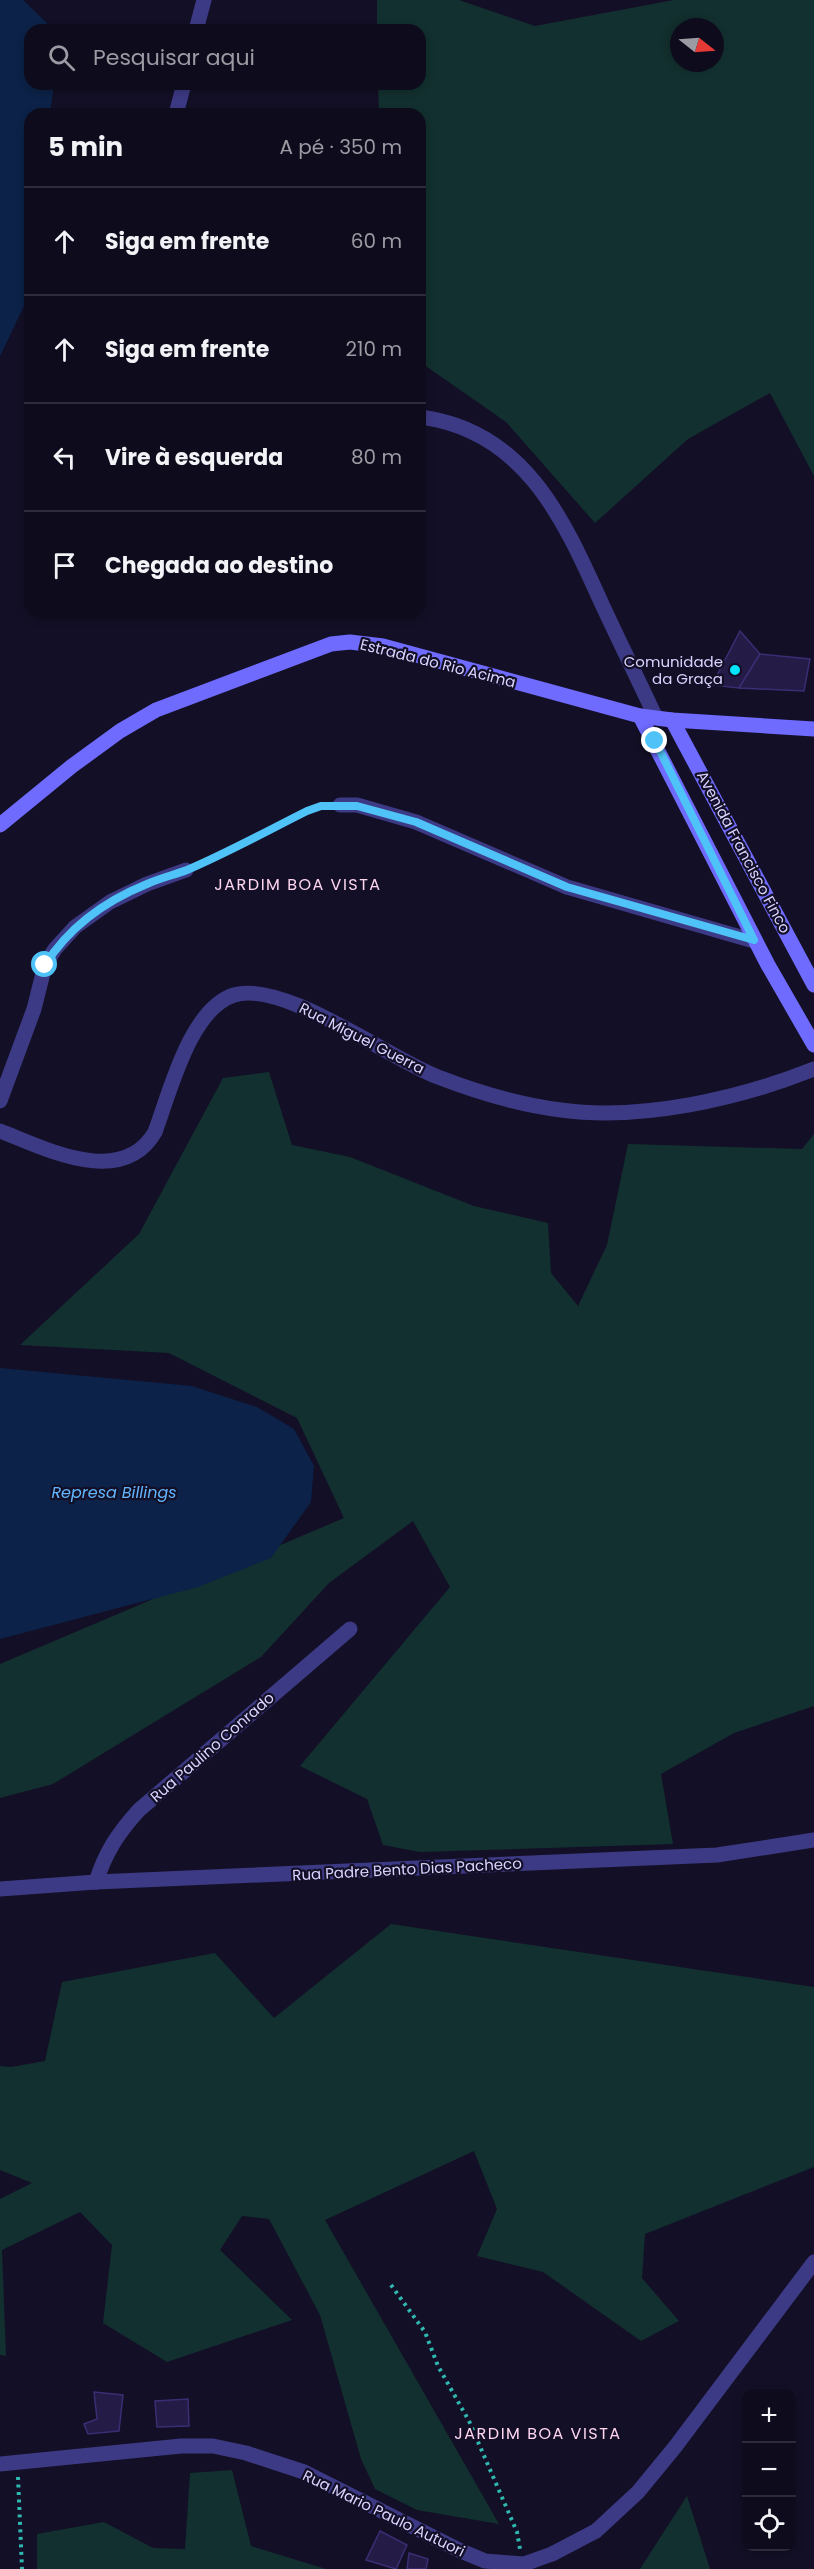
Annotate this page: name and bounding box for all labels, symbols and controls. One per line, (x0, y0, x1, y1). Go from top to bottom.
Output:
north arrow (670, 18, 724, 72)
search box (24, 24, 426, 90)
icon: search (45, 41, 78, 74)
text: Pesquisar aqui (93, 42, 255, 73)
text: 5 min (48, 129, 123, 165)
text: A pé · 350 m (280, 133, 402, 161)
icon: ahead (48, 225, 81, 258)
text: Siga em frente (105, 226, 269, 257)
text: 60 m (351, 227, 402, 255)
icon: ahead (48, 333, 81, 366)
text: Siga em frente (105, 334, 269, 365)
text: 210 m (346, 335, 402, 363)
icon: left (48, 441, 81, 474)
text: Vire à esquerda (105, 442, 283, 473)
text: 80 m (351, 443, 402, 471)
icon: arrive (48, 549, 81, 582)
text: Chegada ao destino (105, 550, 333, 581)
street label: Estrada do Rio Acima (358, 633, 518, 693)
place label: Comunidade da Graça (624, 651, 723, 689)
marker: Comunidade da Graça (728, 663, 742, 677)
route end (641, 727, 667, 753)
street label: Avenida Francisco Finco (692, 767, 796, 937)
district label: JARDIM BOA VISTA (214, 873, 382, 896)
route start (31, 951, 57, 977)
street label: Rua Miguel Guerra (296, 997, 428, 1079)
water label: Represa Billings (51, 1481, 177, 1504)
street label: Rua Paulino Conrado (145, 1687, 279, 1807)
street label: Rua Padre Bento Dias Pacheco (292, 1853, 522, 1885)
map controls (742, 2389, 796, 2551)
button: + (742, 2389, 796, 2443)
district label: JARDIM BOA VISTA (454, 2422, 622, 2445)
button: − (742, 2443, 796, 2497)
street label: Rua Mario Paulo Autuori (299, 2465, 469, 2561)
button: locate (742, 2497, 796, 2551)

